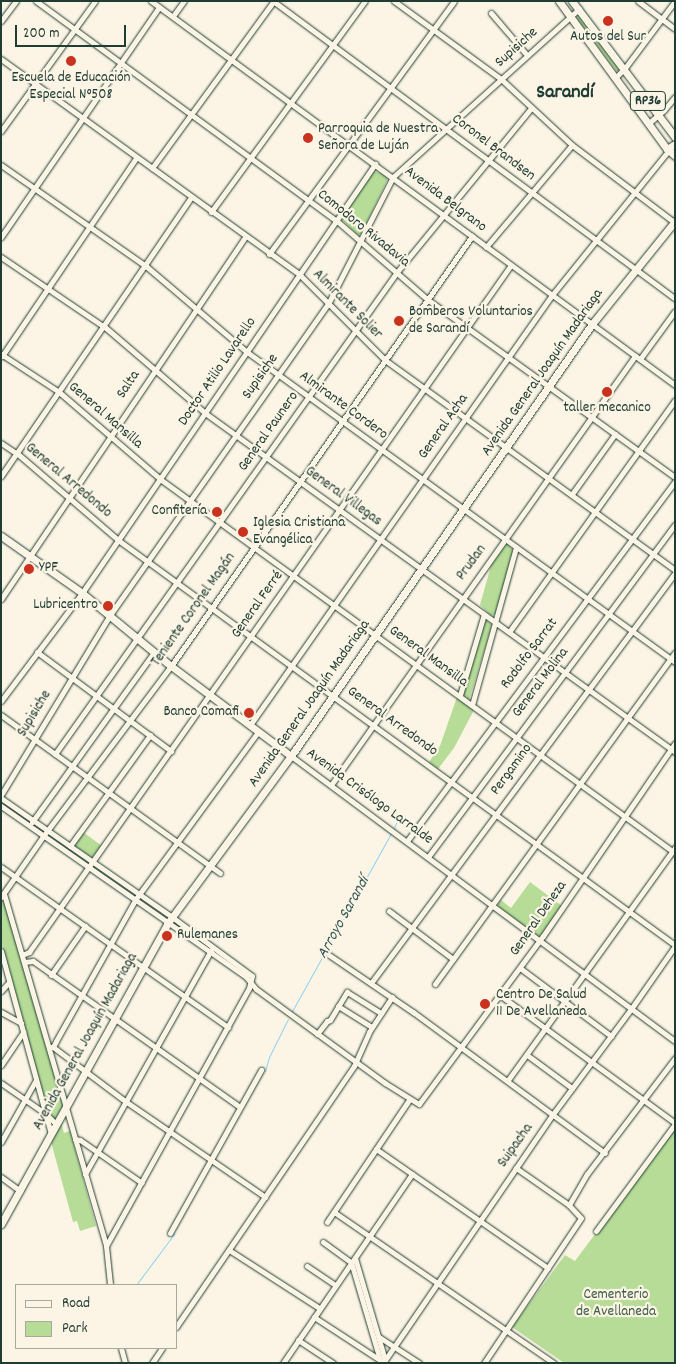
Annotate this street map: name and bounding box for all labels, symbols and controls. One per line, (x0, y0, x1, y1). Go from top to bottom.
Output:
scale bar (18, 15, 129, 47)
marker: Autos del Sur (602, 15, 614, 27)
text: 200 m (23, 23, 60, 45)
street label: Supisiche (492, 24, 542, 72)
place label: Autos del Sur (570, 29, 646, 47)
marker: Escuela de Educación Especial N°508 (65, 55, 77, 67)
place label: Escuela de Educación Especial N°508 (11, 69, 131, 104)
district label: Sarandí (536, 81, 594, 105)
road number: RP36 (629, 90, 667, 112)
street label: Coronel Brandsen (448, 111, 538, 185)
place label: Parroquia de Nuestra Señora de Luján (318, 120, 438, 155)
marker: Parroquia de Nuestra Señora de Luján (302, 132, 314, 144)
street label: Avenida Belgrano (400, 163, 490, 237)
street label: Comodoro Rivadavia (313, 186, 413, 272)
street label: Almirante Solier (308, 266, 386, 344)
street label: Avenida General Joaquín Madariaga (478, 286, 608, 460)
place label: Bomberos Voluntarios de Sarandí (409, 303, 533, 338)
street label: Doctor Atilio Lavarello (175, 314, 261, 430)
marker: Bomberos Voluntarios de Sarandí (393, 315, 405, 327)
street label: Supisiche (239, 351, 283, 403)
street label: Salta (113, 368, 145, 402)
street label: Almirante Cordero (295, 368, 391, 444)
street label: General Mansilla (64, 379, 146, 453)
marker: taller mecanico (601, 386, 613, 398)
street label: General Paunero (235, 389, 303, 475)
street label: General Acha (415, 391, 473, 463)
place label: taller mecanico (563, 400, 651, 418)
street label: General Arredondo (21, 440, 115, 522)
street label: General Villegas (301, 463, 385, 531)
place label: Confitería (152, 503, 207, 521)
marker: Confitería (211, 506, 223, 518)
place label: Iglesia Cristiana Evangélica (253, 514, 345, 549)
marker: Iglesia Cristiana Evangélica (237, 526, 249, 538)
street label: Prudan (453, 542, 491, 584)
street label: Teniente Coronel Magán (148, 550, 240, 670)
place label: YPF (39, 560, 58, 578)
marker: YPF (23, 563, 35, 575)
street label: General Ferré (228, 568, 288, 642)
place label: Lubricentro (33, 597, 98, 615)
marker: Lubricentro (102, 600, 114, 612)
street label: Rodolfo Sarrat (498, 615, 562, 693)
street label: Avenida General Joaquín Madariaga (245, 617, 375, 791)
street label: General Mansilla (385, 622, 471, 692)
street label: General Molina (509, 644, 573, 722)
street label: General Arredondo (343, 683, 441, 761)
street label: Supisiche (14, 687, 56, 741)
place label: Banco Comafi (163, 704, 239, 722)
marker: Banco Comafi (243, 707, 255, 719)
street label: Pergamino (487, 741, 537, 799)
street label: Avenida Crisólogo Larralde (302, 745, 436, 849)
water label: Arroyo Sarandí (314, 874, 374, 962)
street label: General Deheza (506, 878, 572, 960)
place label: Rulemanes (177, 927, 238, 945)
marker: Rulemanes (161, 930, 173, 942)
street label: Avenida General Joaquín Madariaga (30, 950, 142, 1134)
place label: Centro De Salud 11 De Avellaneda (496, 986, 587, 1021)
marker: Centro De Salud 11 De Avellaneda (478, 997, 492, 1011)
street label: Suipacha (494, 1120, 538, 1172)
legend (15, 1284, 178, 1349)
park label: Cementerio de Avellaneda (576, 1286, 656, 1321)
text: Road (62, 1293, 90, 1315)
text: Park (62, 1318, 88, 1340)

